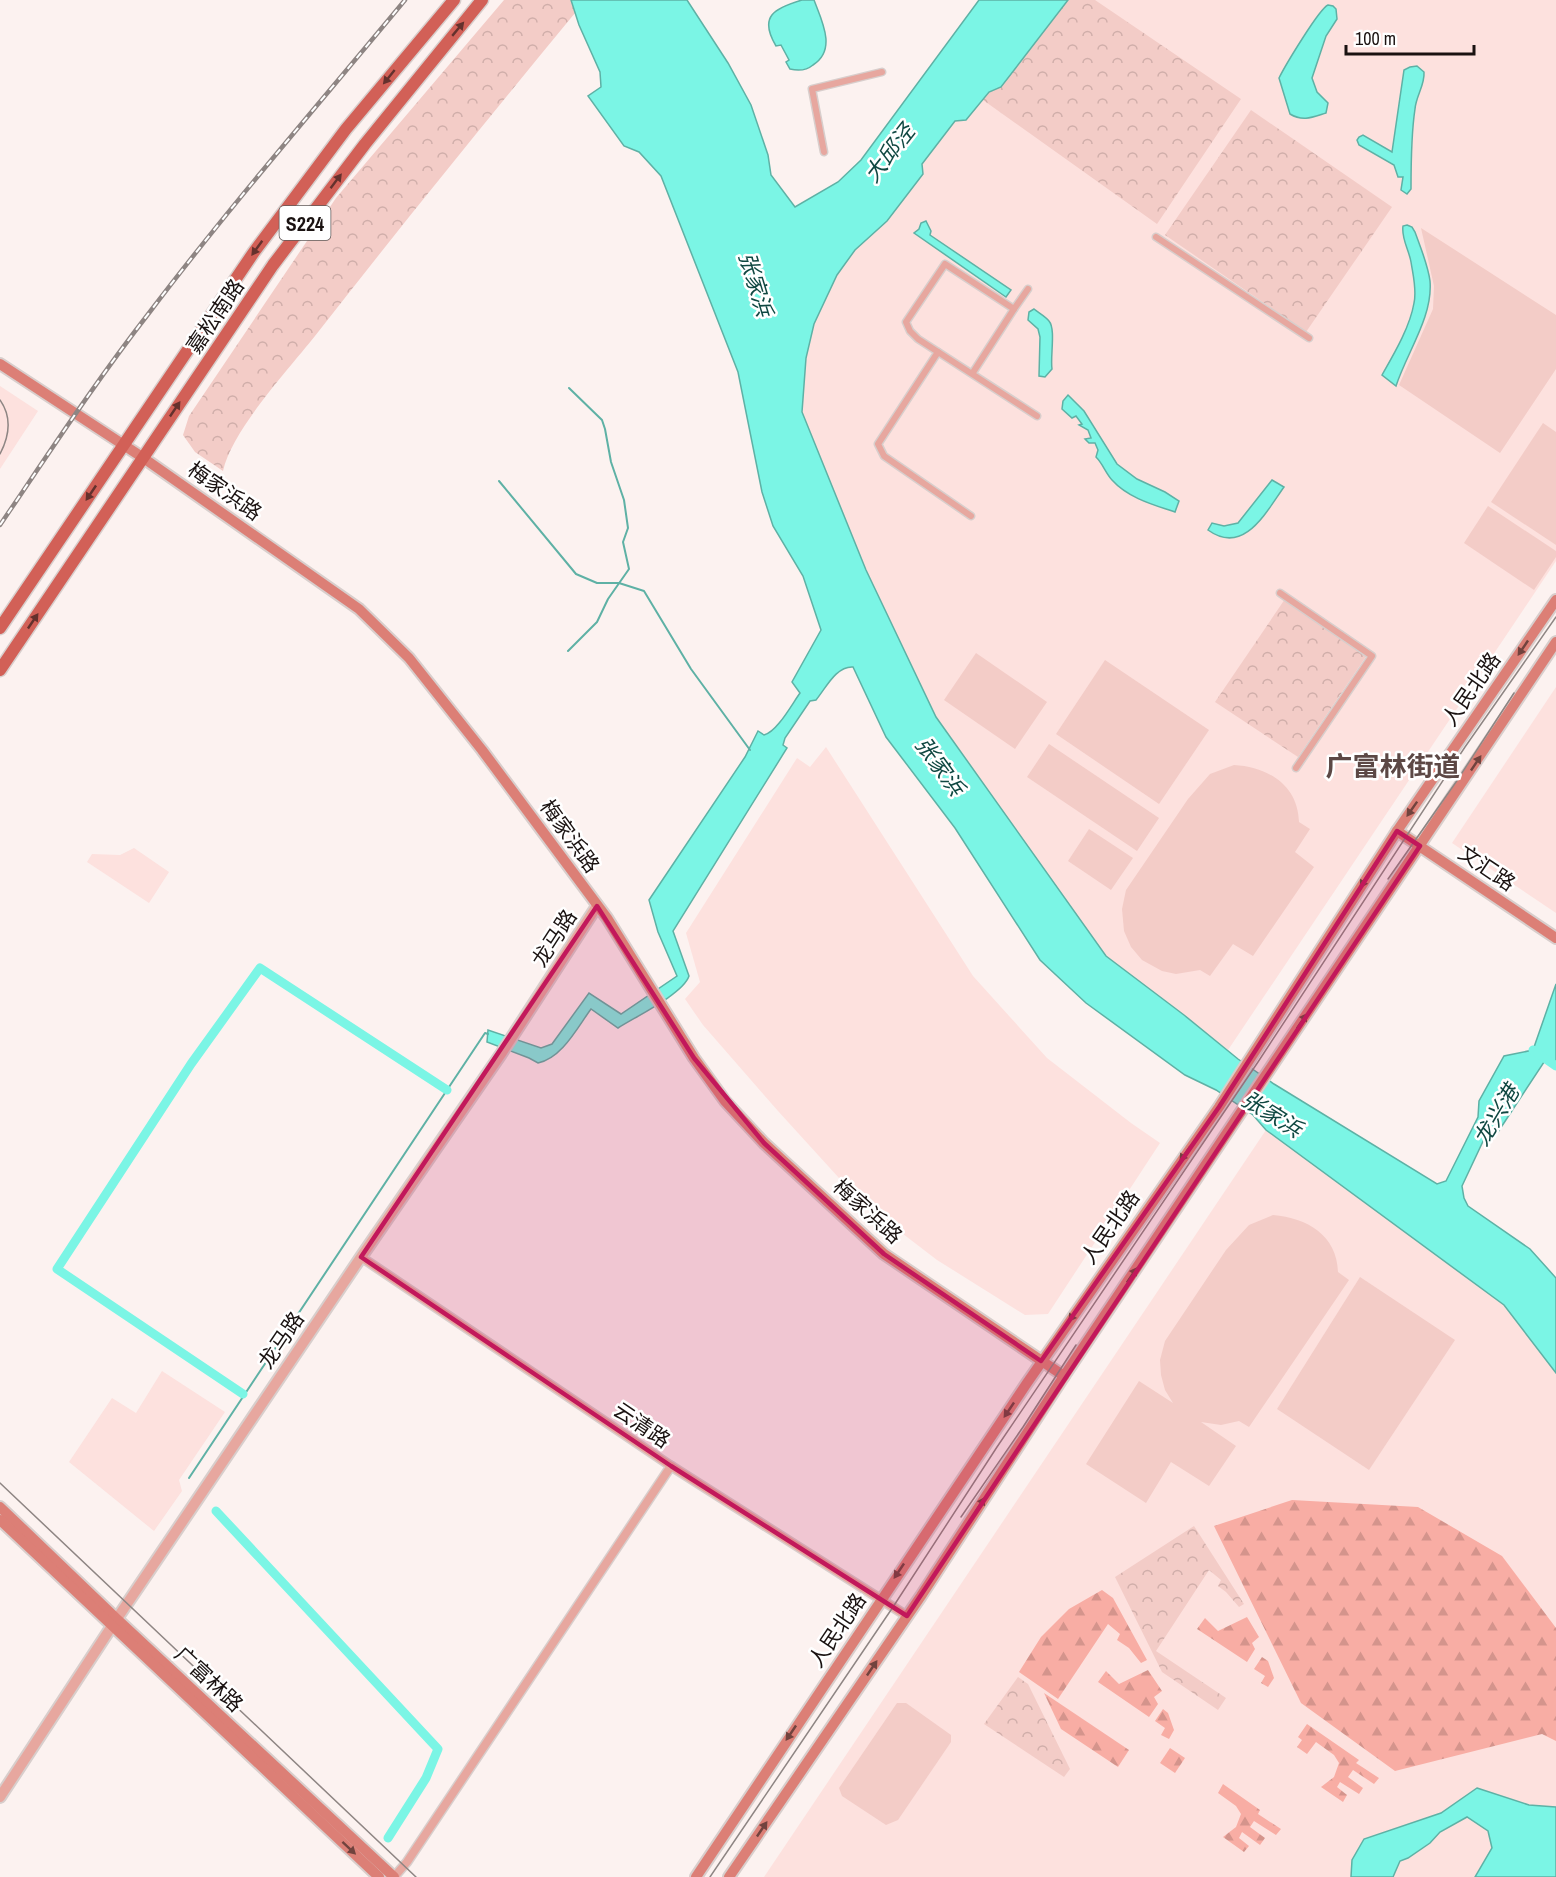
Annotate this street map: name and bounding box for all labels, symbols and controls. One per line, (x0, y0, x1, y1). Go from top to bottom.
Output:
scale bar (1346, 18, 1474, 56)
one-way arrow (451, 22, 464, 37)
text: 100 m (1355, 26, 1396, 51)
one-way arrow (383, 69, 396, 84)
water label: 大邱泾 (857, 116, 922, 188)
one-way arrow (330, 174, 342, 190)
road number: S224 (280, 206, 330, 240)
one-way arrow (251, 239, 263, 255)
water label: 张家浜 (732, 248, 781, 322)
street label: 嘉松南路 (179, 273, 251, 359)
one-way arrow (169, 401, 180, 417)
street label: 梅家浜路 (182, 455, 268, 527)
one-way arrow (85, 485, 97, 501)
one-way arrow (27, 613, 38, 629)
one-way arrow (1517, 640, 1529, 656)
street label: 人民北路 (1435, 646, 1507, 732)
water label: 张家浜 (908, 730, 973, 803)
district label: 广富林街道 (1326, 748, 1461, 784)
one-way arrow (1470, 754, 1481, 771)
street label: 梅家浜路 (534, 793, 606, 879)
one-way arrow (1406, 800, 1418, 816)
street label: 文汇路 (1453, 838, 1521, 898)
one-way arrow (1360, 872, 1371, 888)
street label: 龙马路 (525, 904, 583, 972)
one-way arrow (1297, 1013, 1308, 1029)
water label: 龙兴港 (1466, 1076, 1527, 1151)
water label: 张家浜 (1236, 1084, 1310, 1145)
one-way arrow (1179, 1146, 1191, 1162)
street label: 梅家浜路 (827, 1172, 909, 1250)
street label: 人民北路 (1074, 1184, 1146, 1270)
one-way arrow (1126, 1267, 1137, 1283)
street label: 龙马路 (251, 1306, 311, 1374)
one-way arrow (1068, 1306, 1080, 1322)
street label: 云清路 (608, 1395, 676, 1455)
one-way arrow (1003, 1401, 1015, 1417)
one-way arrow (974, 1498, 986, 1514)
one-way arrow (894, 1563, 905, 1579)
street label: 人民北路 (801, 1587, 873, 1673)
street label: 广富林路 (168, 1640, 250, 1718)
one-way arrow (866, 1660, 878, 1676)
one-way arrow (785, 1725, 797, 1741)
one-way arrow (756, 1821, 768, 1837)
one-way arrow (341, 1841, 356, 1855)

